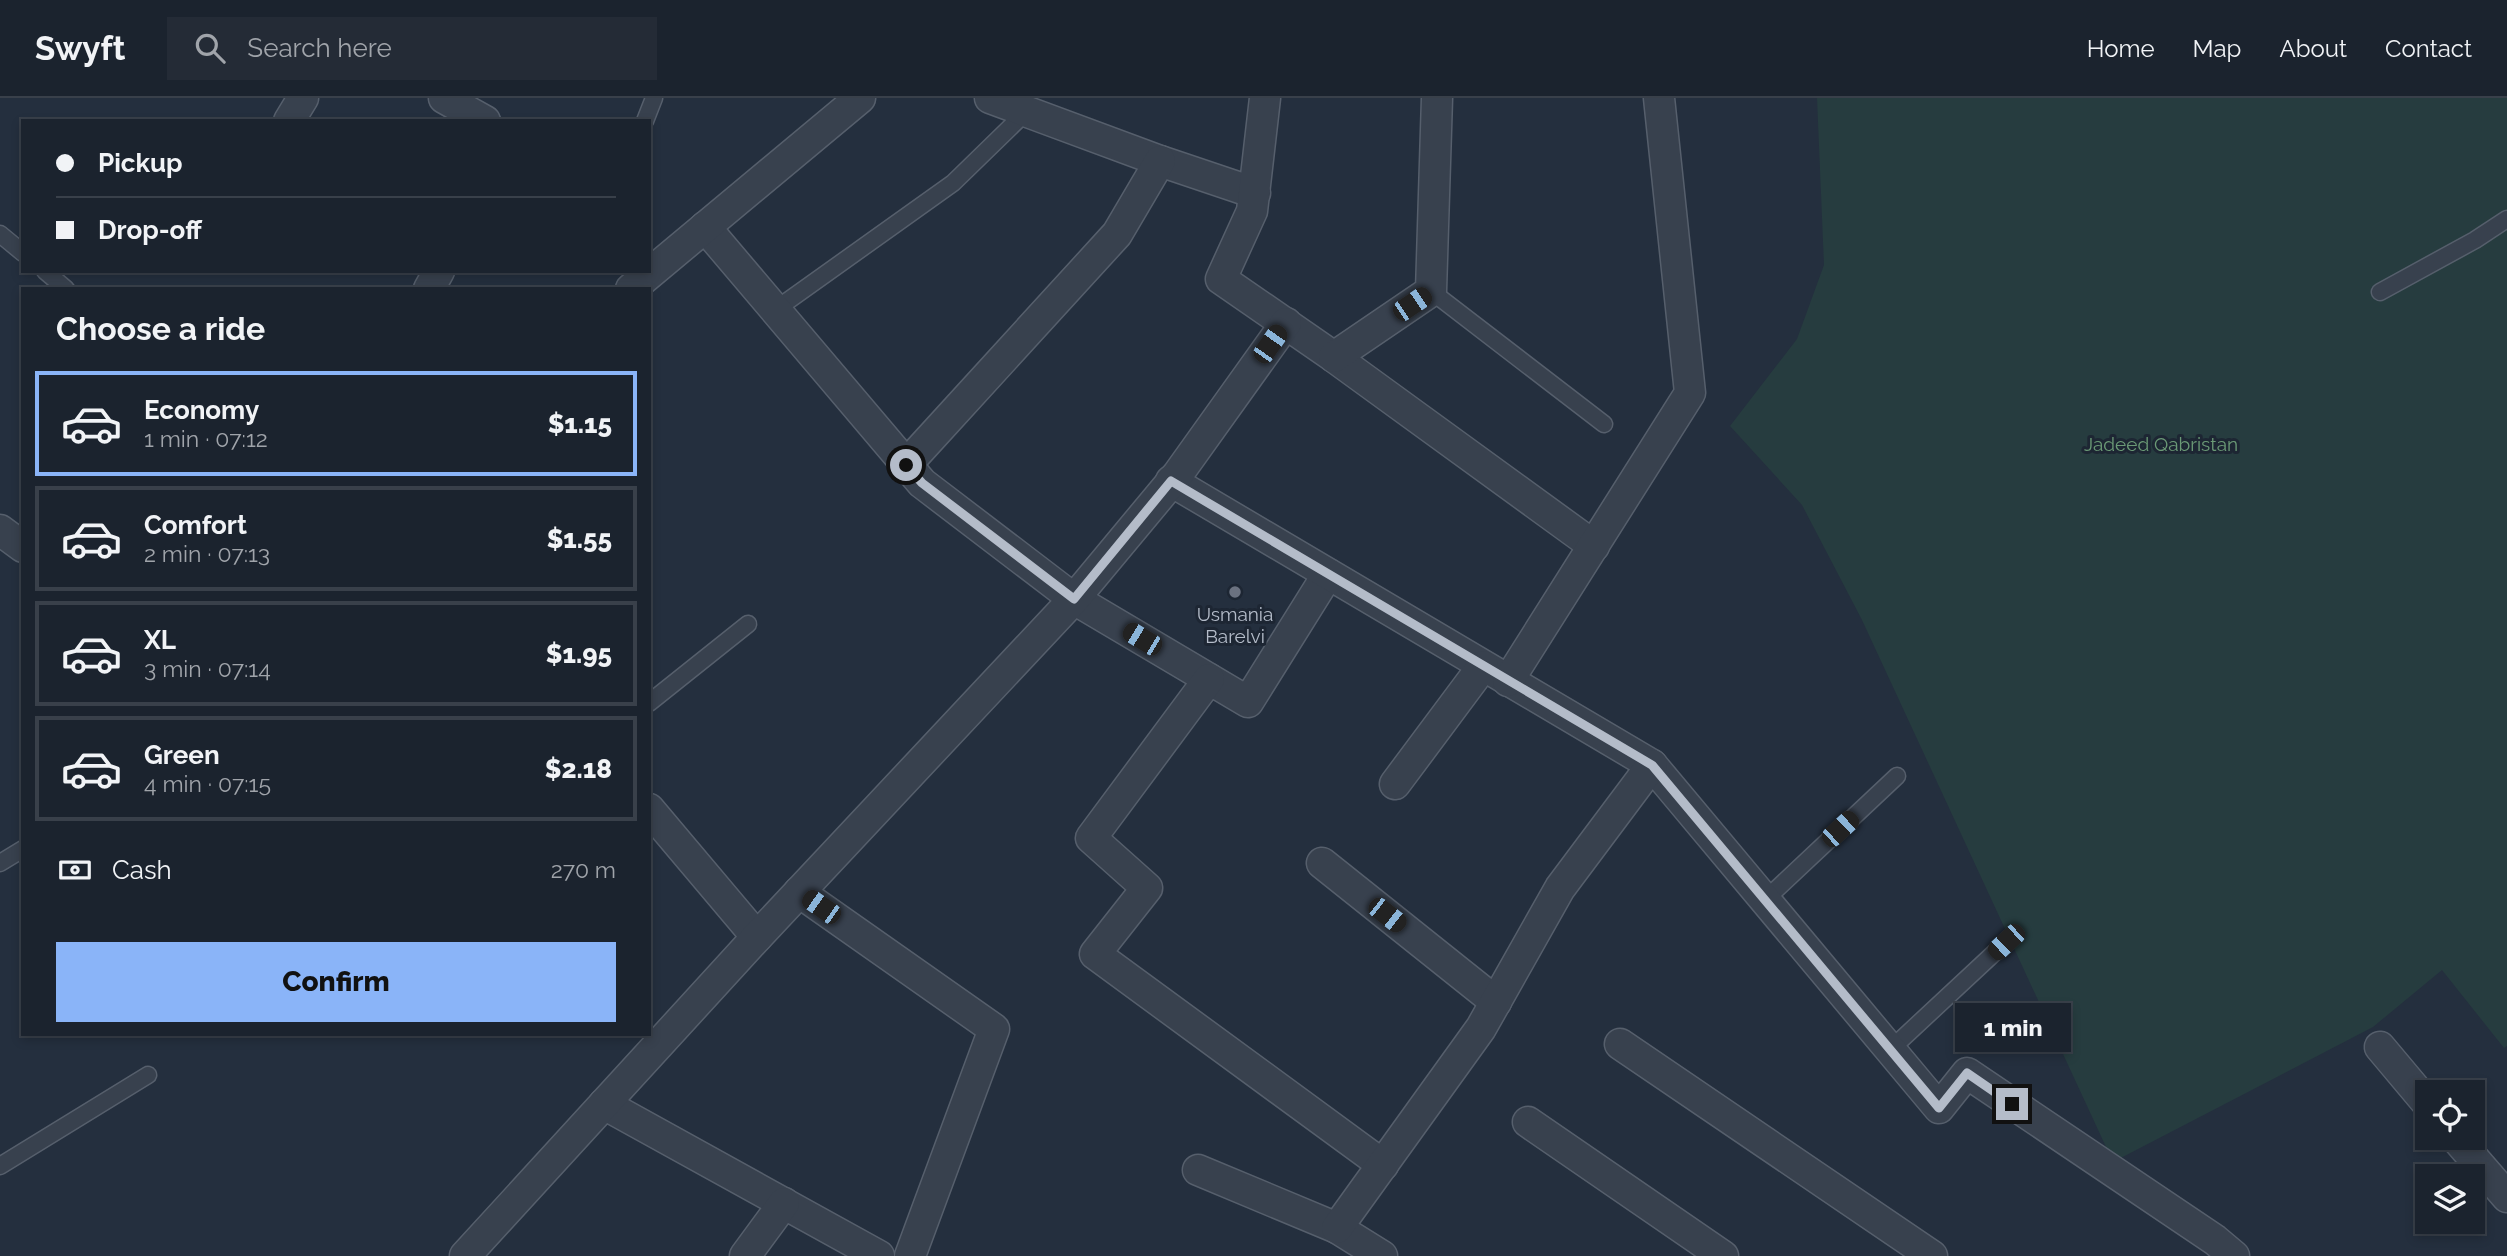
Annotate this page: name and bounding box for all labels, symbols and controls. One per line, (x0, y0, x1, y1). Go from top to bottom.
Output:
search box (167, 17, 657, 80)
text: Swyft (35, 29, 125, 68)
icon: search (191, 29, 229, 67)
text: Search here (247, 33, 392, 63)
text: Home (2087, 34, 2155, 63)
text: Map (2193, 34, 2241, 63)
text: About (2279, 34, 2347, 63)
text: Contact (2385, 34, 2472, 63)
text: Pickup (98, 148, 183, 178)
text: Drop-off (98, 215, 202, 245)
car (1389, 284, 1436, 324)
text: Choose a ride (56, 310, 265, 347)
car (1250, 321, 1291, 367)
icon: car (60, 392, 123, 455)
text: Economy (144, 395, 259, 425)
text: $1.15 (548, 409, 612, 439)
text: 1 min · 07:12 (144, 425, 268, 452)
park label: Jadeed Qabristan (2084, 433, 2238, 455)
route start (890, 449, 922, 481)
icon: car (60, 507, 123, 570)
text: Comfort (144, 510, 247, 540)
text: $1.55 (547, 524, 612, 554)
text: 2 min · 07:13 (144, 540, 270, 567)
marker: Usmania Barelvi (1227, 584, 1243, 600)
place label: Usmania Barelvi (1197, 603, 1273, 647)
car (1119, 619, 1166, 659)
icon: car (60, 622, 123, 685)
text: XL (144, 625, 176, 655)
text: $1.95 (546, 639, 612, 669)
text: 3 min · 07:14 (144, 655, 271, 682)
icon: car (60, 737, 123, 800)
text: Green (144, 740, 220, 770)
text: $2.18 (545, 754, 612, 784)
text: 4 min · 07:15 (144, 770, 271, 797)
car (1818, 807, 1863, 851)
icon: cash (56, 851, 94, 889)
text: Cash (112, 855, 172, 885)
text: 270 m (551, 856, 616, 883)
car (798, 886, 845, 928)
car (1364, 894, 1411, 936)
car (1984, 920, 2029, 964)
button: Confirm (56, 942, 616, 1022)
callout: 1 min (1954, 1002, 2070, 1052)
text: 1 min (1983, 1014, 2043, 1041)
map controls (2415, 1080, 2485, 1234)
button: locate (2415, 1080, 2485, 1150)
route end (1996, 1088, 2028, 1120)
button: layers (2415, 1164, 2485, 1234)

